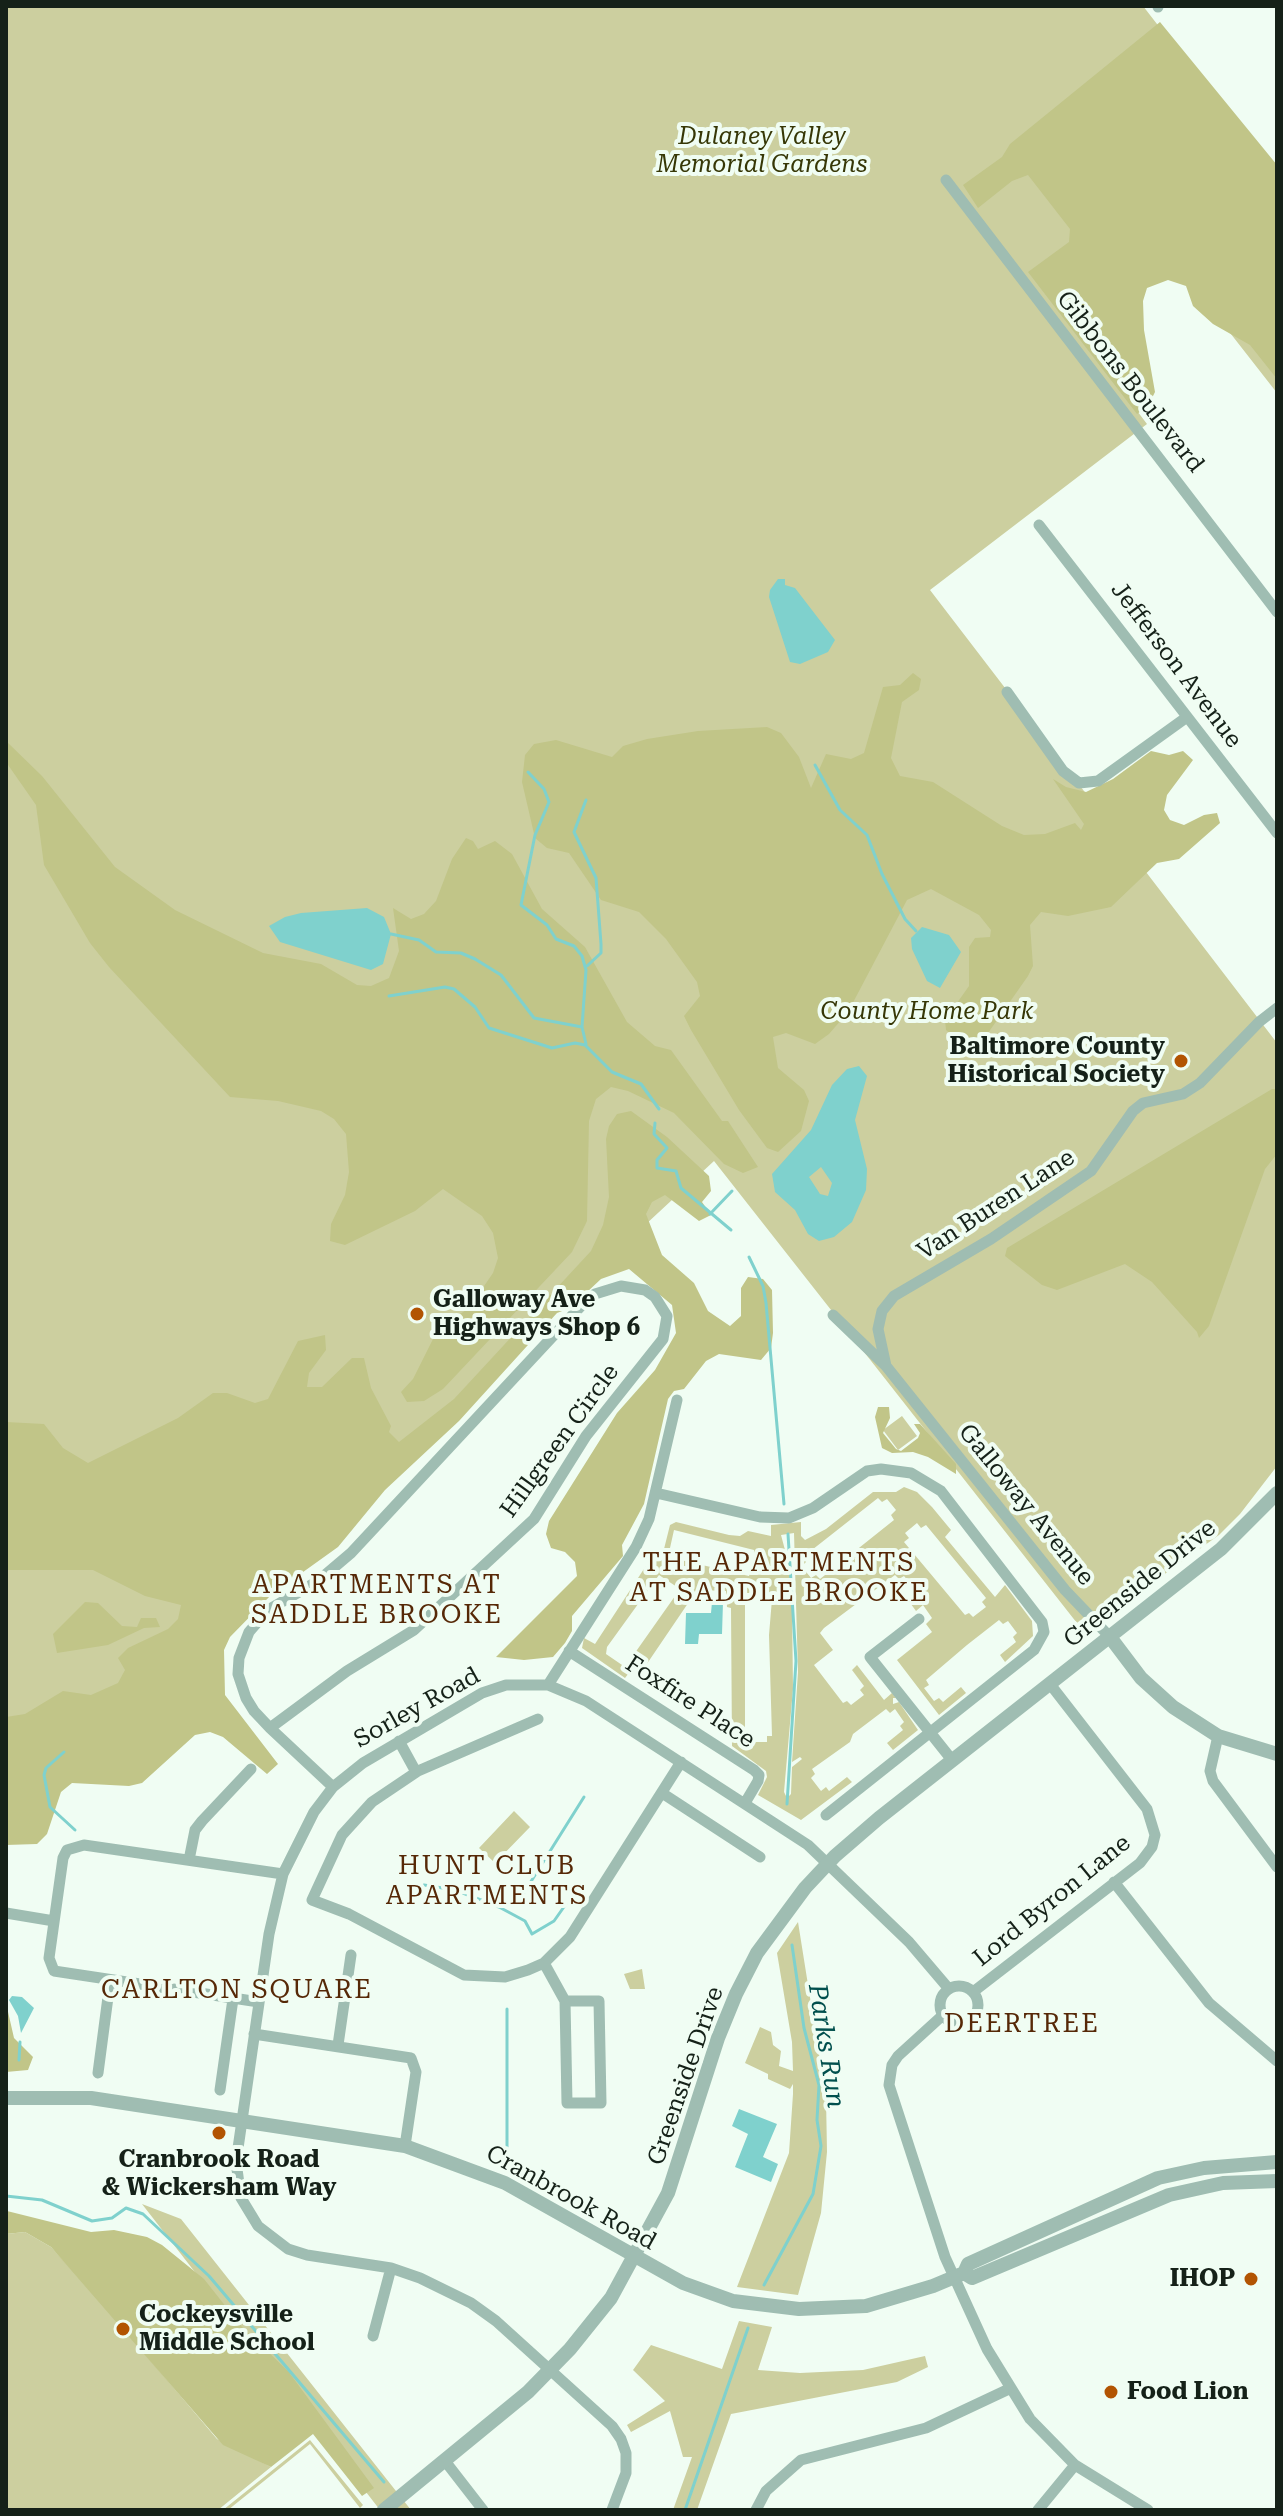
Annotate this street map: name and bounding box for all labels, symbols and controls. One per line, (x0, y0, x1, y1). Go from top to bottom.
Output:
park label: Dulaney Valley Memorial Gardens (656, 123, 868, 179)
street label: Gibbons Boulevard (1050, 285, 1210, 479)
street label: Jefferson Avenue (1104, 576, 1248, 754)
park label: County Home Park (820, 998, 1034, 1026)
place label: Baltimore County Historical Society (948, 1033, 1165, 1089)
marker: Baltimore County Historical Society (1172, 1052, 1190, 1070)
street label: Van Buren Lane (912, 1143, 1080, 1267)
place label: Galloway Ave Highways Shop 6 (433, 1286, 640, 1342)
marker: Galloway Ave Highways Shop 6 (408, 1305, 426, 1323)
street label: Hillgreen Circle (495, 1359, 625, 1523)
street label: Galloway Avenue (952, 1418, 1100, 1592)
street label: Greenside Drive (1058, 1514, 1222, 1654)
district label: THE APARTMENTS AT SADDLE BROOKE (629, 1547, 929, 1608)
district label: APARTMENTS AT SADDLE BROOKE (251, 1569, 503, 1630)
street label: Foxfire Place (620, 1649, 760, 1755)
street label: Sorley Road (349, 1662, 485, 1754)
street label: Lord Byron Lane (968, 1829, 1136, 1973)
district label: HUNT CLUB APARTMENTS (386, 1850, 588, 1912)
district label: CARLTON SQUARE (101, 1974, 373, 2006)
water label: Parks Run (801, 1982, 851, 2110)
street label: Greenside Drive (642, 1983, 730, 2169)
district label: DEERTREE (944, 2008, 1100, 2040)
marker: Cranbrook Road & Wickersham Way (210, 2124, 228, 2142)
street label: Cranbrook Road (481, 2139, 661, 2257)
place label: Cranbrook Road & Wickersham Way (101, 2146, 337, 2202)
place label: IHOP (1170, 2265, 1235, 2293)
marker: IHOP (1242, 2270, 1260, 2288)
place label: Cockeysville Middle School (139, 2301, 315, 2357)
marker: Cockeysville Middle School (114, 2320, 132, 2338)
place label: Food Lion (1127, 2378, 1248, 2406)
marker: Food Lion (1102, 2383, 1120, 2401)

